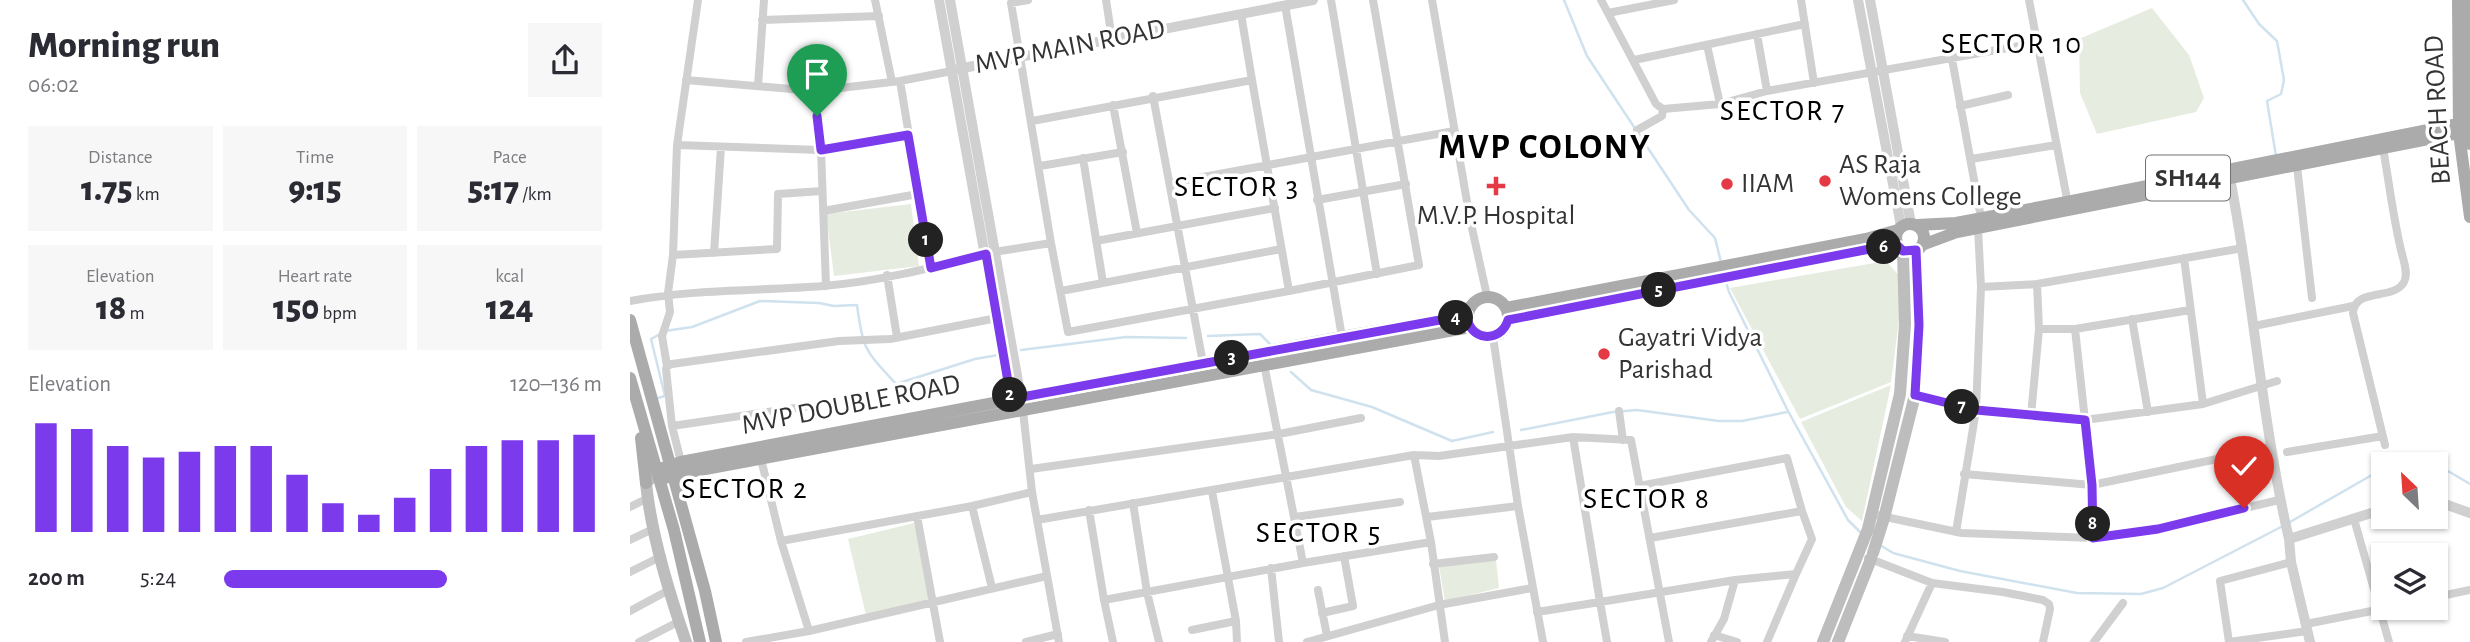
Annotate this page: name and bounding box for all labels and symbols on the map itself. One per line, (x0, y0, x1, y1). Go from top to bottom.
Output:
street label: MVP MAIN ROAD (972, 15, 1168, 79)
district label: SECTOR 10 (1941, 29, 2083, 59)
street label: BEACH ROAD (2420, 35, 2456, 185)
pin (787, 44, 847, 116)
district label: SECTOR 7 (1720, 96, 1846, 126)
district label: MVP COLONY (1438, 130, 1652, 165)
place label: AS Raja Womens College (1839, 151, 2022, 211)
road number: SH144 (2146, 155, 2230, 200)
place label: IIAM (1741, 170, 1794, 198)
district label: SECTOR 3 (1174, 172, 1300, 202)
marker: AS Raja Womens College (1817, 173, 1833, 189)
marker: M.V.P. Hospital (1486, 176, 1506, 196)
marker: IIAM (1719, 176, 1735, 192)
place label: M.V.P. Hospital (1417, 202, 1575, 230)
pin: 1 (908, 222, 944, 258)
pin: 6 (1866, 230, 1902, 264)
pin: 5 (1642, 272, 1676, 308)
pin: 4 (1438, 300, 1474, 336)
place label: Gayatri Vidya Parishad (1618, 324, 1762, 384)
pin: 3 (1214, 340, 1250, 376)
marker: Gayatri Vidya Parishad (1596, 346, 1612, 362)
street label: MVP DOUBLE ROAD (739, 370, 963, 440)
pin: 2 (992, 378, 1028, 412)
pin: 7 (1944, 390, 1980, 424)
pin (2214, 436, 2274, 508)
north arrow (2371, 452, 2448, 528)
district label: SECTOR 2 (681, 474, 809, 504)
district label: SECTOR 8 (1583, 484, 1711, 514)
pin: 8 (2076, 506, 2110, 542)
district label: SECTOR 5 (1256, 518, 1382, 548)

